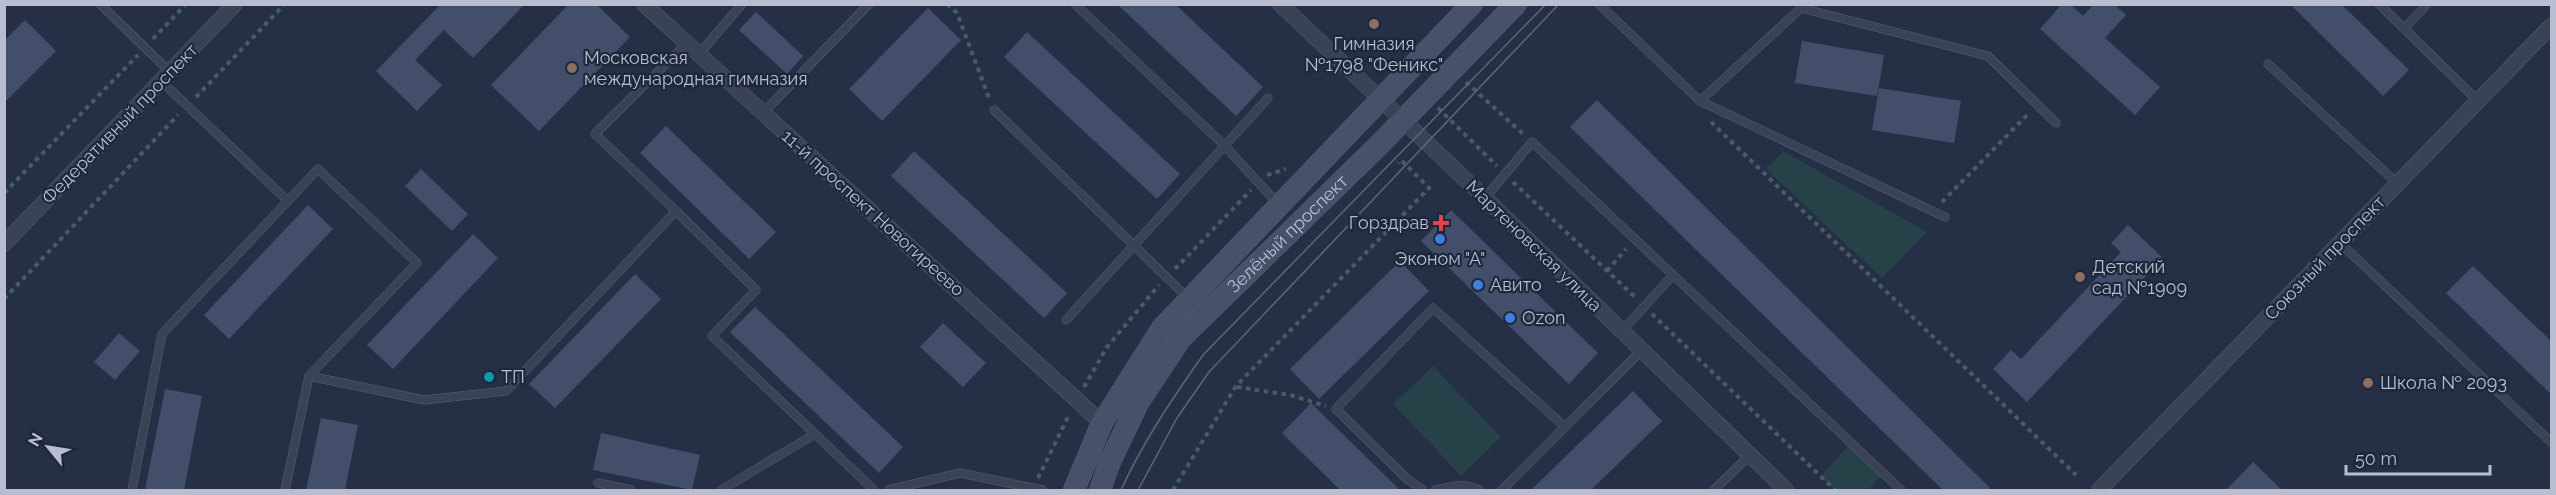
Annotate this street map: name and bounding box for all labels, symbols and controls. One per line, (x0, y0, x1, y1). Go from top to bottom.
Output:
marker: Гимназия №1798 "Феникс" (1367, 17, 1381, 31)
place label: Гимназия №1798 "Феникс" (1305, 33, 1443, 75)
street label: Федеративный проспект (38, 39, 202, 208)
place label: Московская международная гимназия (584, 47, 808, 89)
marker: Московская международная гимназия (565, 61, 579, 75)
street label: 11-й проспект Новогиреево (778, 125, 969, 300)
street label: Зелёный проспект (1223, 170, 1352, 297)
street label: Мартеновская улица (1462, 176, 1606, 316)
street label: Союзный проспект (2260, 191, 2389, 324)
place label: Горздрав (1349, 212, 1429, 233)
marker: Горздрав (1434, 216, 1448, 230)
marker: Эконом "А" (1433, 232, 1447, 246)
place label: Эконом "А" (1395, 248, 1485, 269)
place label: Детский сад №1909 (2092, 256, 2187, 298)
marker: Детский сад №1909 (2073, 270, 2087, 284)
place label: Авито (1490, 274, 1542, 295)
marker: Авито (1471, 278, 1485, 292)
place label: Ozon (1522, 307, 1565, 328)
marker: Ozon (1503, 311, 1517, 325)
place label: ТП (501, 366, 525, 387)
marker: ТП (482, 370, 496, 384)
place label: Школа № 2093 (2380, 372, 2507, 393)
marker: Школа № 2093 (2361, 376, 2375, 390)
north arrow (18, 417, 78, 477)
text: N (24, 430, 47, 450)
scale bar (2346, 438, 2490, 476)
text: 50 m (2355, 448, 2397, 469)

